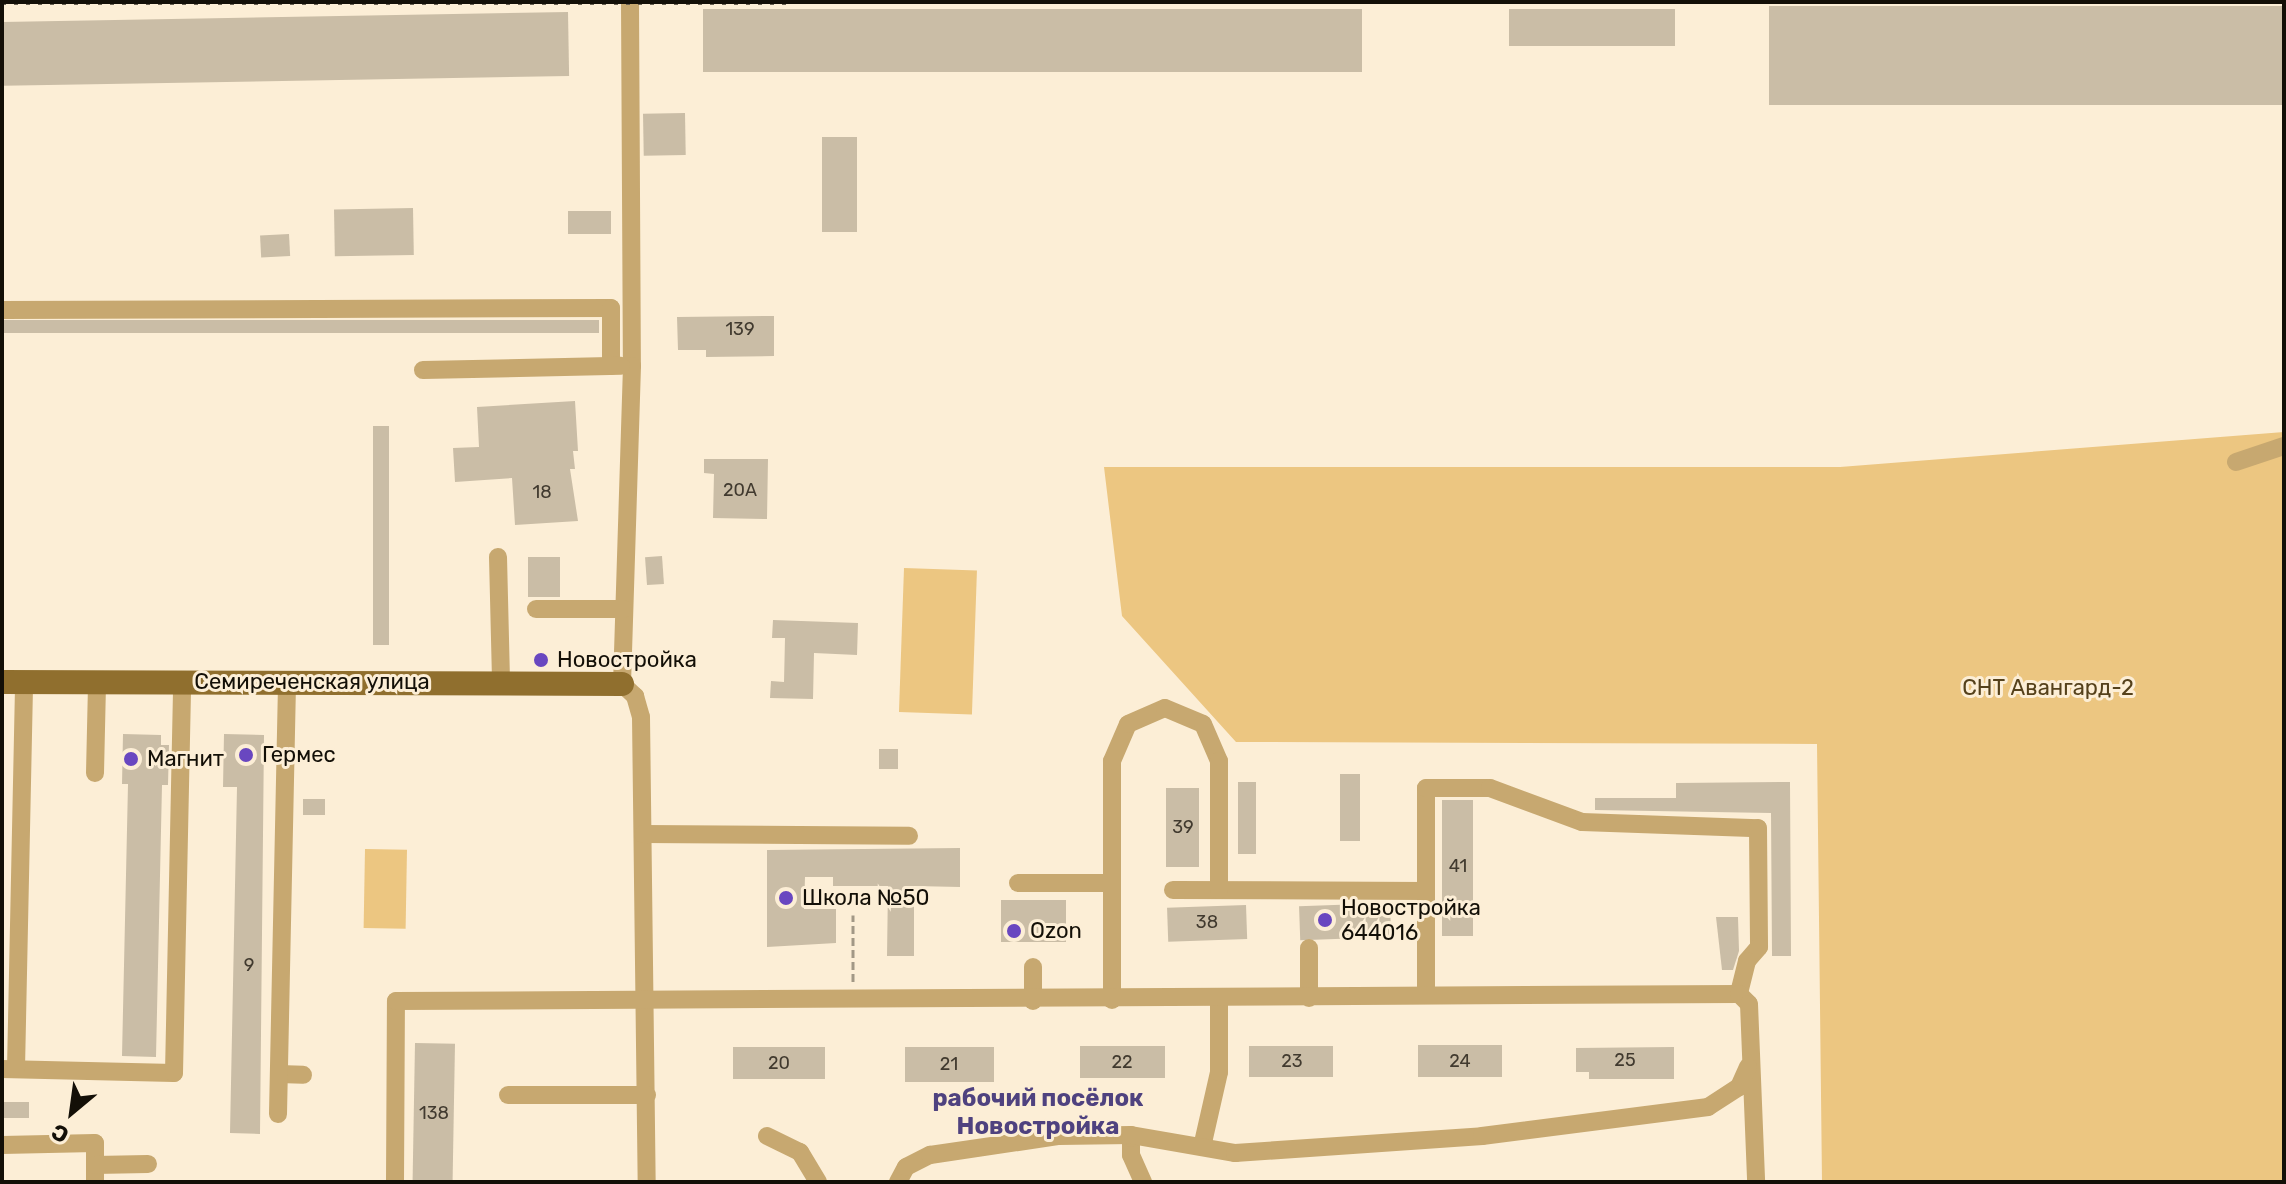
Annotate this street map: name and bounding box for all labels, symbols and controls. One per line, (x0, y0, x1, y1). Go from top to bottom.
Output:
house number: 139 (725, 318, 755, 340)
house number: 20А (723, 479, 757, 501)
house number: 18 (532, 481, 552, 503)
place label: Новостройка (557, 647, 697, 673)
marker: Новостройка (532, 651, 550, 669)
street label: Семиреченская улица (194, 669, 430, 695)
park label: СНТ Авангард-2 (1962, 675, 2134, 701)
place label: Гермес (262, 742, 336, 768)
place label: Магнит (147, 746, 224, 772)
marker: Гермес (237, 746, 255, 764)
marker: Магнит (122, 750, 140, 768)
house number: 39 (1172, 816, 1194, 838)
house number: 41 (1449, 855, 1467, 877)
place label: Школа №50 (802, 885, 930, 911)
marker: Школа №50 (777, 889, 795, 907)
place label: Новостройка 644016 (1341, 894, 1481, 946)
house number: 38 (1196, 911, 1218, 933)
marker: Новостройка 644016 (1316, 911, 1334, 929)
place label: Ozon (1030, 918, 1082, 944)
marker: Ozon (1005, 922, 1023, 940)
house number: 9 (244, 954, 254, 976)
house number: 25 (1614, 1049, 1636, 1071)
house number: 23 (1281, 1050, 1303, 1072)
house number: 24 (1449, 1050, 1471, 1072)
house number: 22 (1111, 1051, 1133, 1073)
house number: 20 (768, 1052, 790, 1074)
house number: 21 (940, 1053, 958, 1075)
north arrow (32, 1072, 112, 1152)
district label: рабочий посёлок Новостройка (932, 1085, 1144, 1141)
house number: 138 (419, 1102, 449, 1124)
text: С (47, 1118, 73, 1149)

